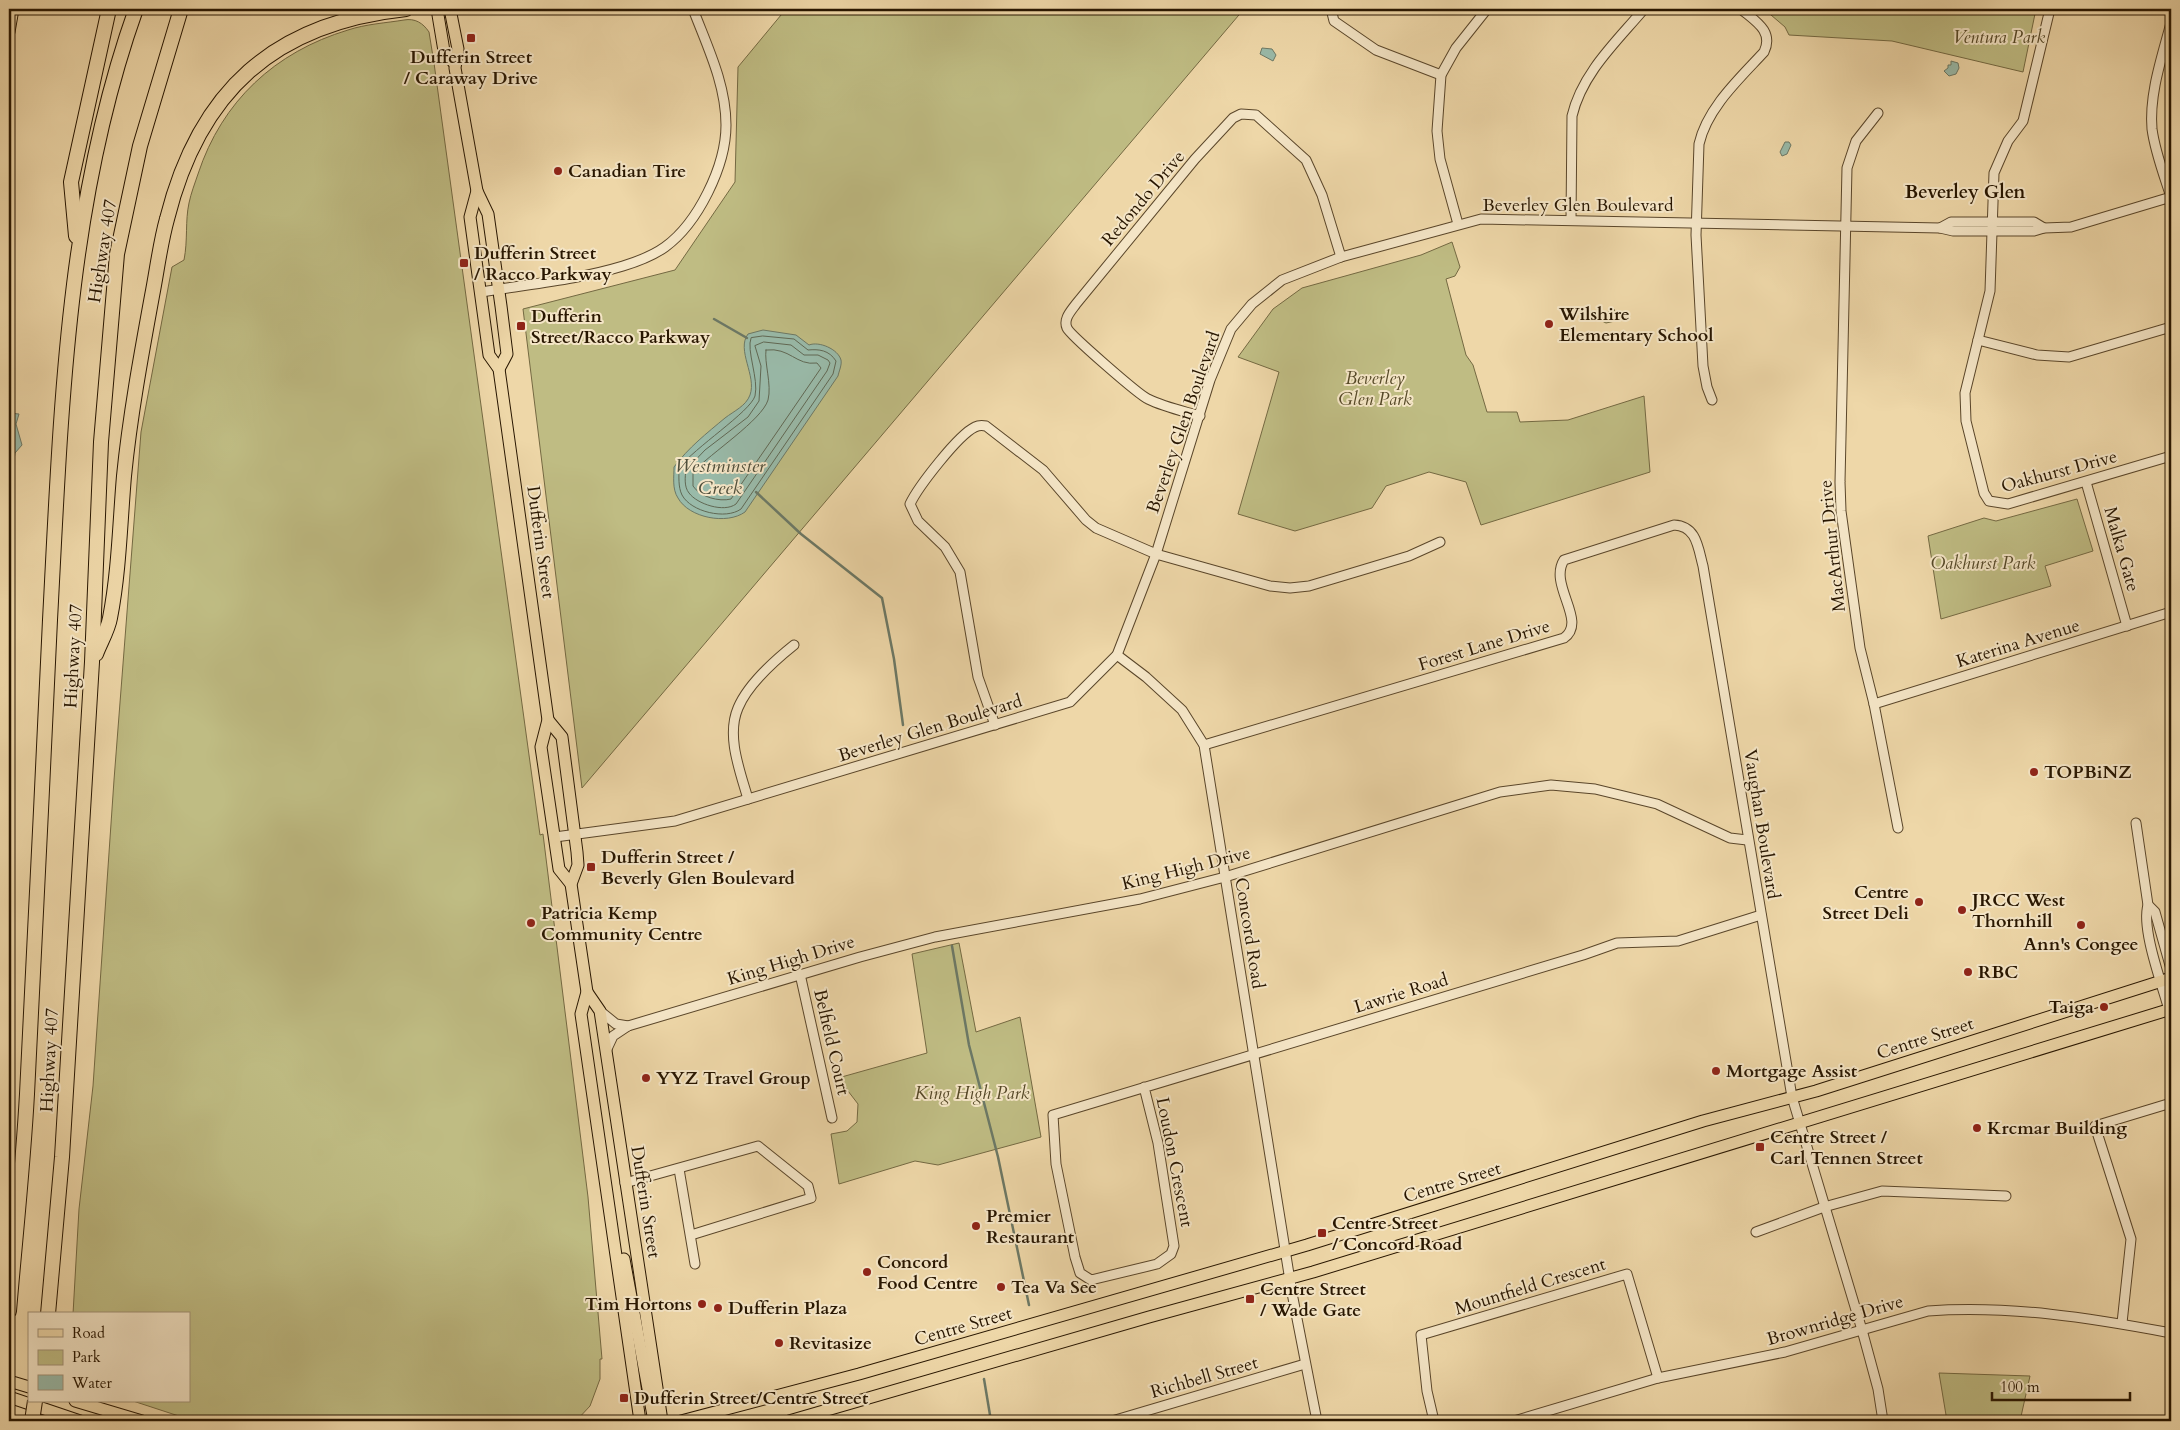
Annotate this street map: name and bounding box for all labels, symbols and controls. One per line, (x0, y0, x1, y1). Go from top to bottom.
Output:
park label: Ventura Park (1953, 25, 2045, 50)
marker: Dufferin Street / Caraway Drive (465, 32, 477, 44)
place label: Dufferin Street / Caraway Drive (404, 45, 538, 91)
street label: Redondo Drive (1096, 145, 1191, 252)
place label: Canadian Tire (568, 159, 686, 184)
marker: Canadian Tire (552, 165, 564, 177)
district label: Beverley Glen (1905, 179, 2026, 205)
street label: Beverley Glen Boulevard (1482, 193, 1674, 218)
street label: Highway 407 (82, 198, 123, 305)
place label: Dufferin Street / Racco Parkway (474, 241, 613, 287)
marker: Dufferin Street / Racco Parkway (458, 257, 470, 269)
place label: Wilshire Elementary School (1558, 302, 1713, 348)
place label: Dufferin Street/Racco Parkway (531, 304, 711, 350)
marker: Wilshire Elementary School (1543, 318, 1555, 330)
marker: Dufferin Street/Racco Parkway (515, 320, 527, 332)
street label: Beverley Glen Boulevard (1141, 327, 1227, 517)
park label: Beverley Glen Park (1338, 366, 1412, 412)
street label: Oakhurst Drive (1998, 444, 2120, 499)
water label: Westminster Creek (675, 453, 766, 501)
street label: MacArthur Drive (1813, 479, 1852, 613)
street label: Dufferin Street (520, 484, 561, 600)
street label: Malka Gate (2097, 504, 2146, 595)
park label: Oakhurst Park (1931, 551, 2036, 576)
street label: Highway 407 (58, 603, 89, 709)
street label: Katerina Avenue (1953, 613, 2083, 674)
street label: Forest Lane Drive (1415, 614, 1553, 677)
street label: Beverley Glen Boulevard (835, 688, 1026, 768)
street label: Vaughan Boulevard (1737, 747, 1786, 901)
place label: TOPBiNZ (2044, 760, 2132, 785)
marker: TOPBiNZ (2028, 766, 2040, 778)
street label: King High Drive (1119, 840, 1253, 897)
place label: Dufferin Street / Beverly Glen Boulevard (601, 845, 796, 891)
marker: Dufferin Street / Beverly Glen Boulevard (585, 861, 597, 873)
street label: Concord Road (1228, 876, 1271, 991)
place label: Centre Street Deli (1823, 880, 1909, 926)
place label: JRCC West Thornhill (1969, 888, 2066, 934)
marker: Centre Street Deli (1913, 896, 1925, 908)
place label: Patricia Kemp Community Centre (541, 901, 703, 947)
marker: JRCC West Thornhill (1956, 904, 1968, 916)
marker: Patricia Kemp Community Centre (525, 917, 537, 929)
marker: Ann's Congee (2075, 919, 2087, 931)
street label: King High Drive (724, 929, 858, 992)
place label: Ann's Congee (2024, 932, 2138, 957)
place label: RBC (1978, 960, 2018, 985)
marker: RBC (1962, 966, 1974, 978)
street label: Lawrie Road (1351, 967, 1452, 1020)
street label: Belfield Court (807, 987, 856, 1098)
place label: Taiga (2048, 995, 2094, 1020)
marker: Taiga (2098, 1001, 2110, 1013)
street label: Highway 407 (34, 1007, 65, 1113)
street label: Centre Street (1873, 1011, 1977, 1066)
place label: Mortgage Assist (1726, 1059, 1858, 1084)
marker: Mortgage Assist (1710, 1065, 1722, 1077)
place label: YYZ Travel Group (656, 1066, 811, 1091)
marker: YYZ Travel Group (640, 1072, 652, 1084)
park label: King High Park (915, 1081, 1030, 1106)
street label: Loudon Crescent (1150, 1095, 1199, 1229)
place label: Krcmar Building (1987, 1116, 2127, 1141)
marker: Krcmar Building (1971, 1122, 1983, 1134)
place label: Centre Street / Carl Tennen Street (1770, 1125, 1923, 1171)
marker: Centre Street / Carl Tennen Street (1754, 1141, 1766, 1153)
street label: Dufferin Street (624, 1144, 667, 1260)
street label: Centre Street (1400, 1156, 1504, 1209)
place label: Premier Restaurant (986, 1204, 1075, 1250)
place label: Centre Street / Concord Road (1332, 1211, 1463, 1257)
marker: Premier Restaurant (970, 1220, 982, 1232)
marker: Centre Street / Concord Road (1316, 1227, 1328, 1239)
place label: Concord Food Centre (877, 1250, 978, 1296)
street label: Mountfield Crescent (1452, 1252, 1609, 1321)
marker: Concord Food Centre (861, 1266, 873, 1278)
place label: Tea Va See (1011, 1275, 1097, 1300)
place label: Centre Street / Wade Gate (1260, 1277, 1367, 1323)
marker: Tea Va See (995, 1281, 1007, 1293)
street label: Brownridge Drive (1764, 1289, 1906, 1352)
place label: Tim Hortons (585, 1292, 692, 1317)
marker: Centre Street / Wade Gate (1244, 1293, 1256, 1305)
place label: Dufferin Plaza (728, 1296, 847, 1321)
marker: Tim Hortons (696, 1298, 708, 1310)
street label: Centre Street (911, 1300, 1015, 1352)
marker: Dufferin Plaza (712, 1302, 724, 1314)
legend (28, 1312, 190, 1402)
text: Road (72, 1323, 105, 1343)
place label: Revitasize (789, 1331, 872, 1356)
marker: Revitasize (773, 1337, 785, 1349)
text: Park (72, 1347, 101, 1367)
street label: Richbell Street (1147, 1350, 1261, 1405)
scale bar (1992, 1370, 2130, 1402)
text: Water (71, 1373, 113, 1393)
text: 100 m (2000, 1377, 2040, 1397)
place label: Dufferin Street/Centre Street (634, 1386, 869, 1411)
marker: Dufferin Street/Centre Street (618, 1392, 630, 1404)

